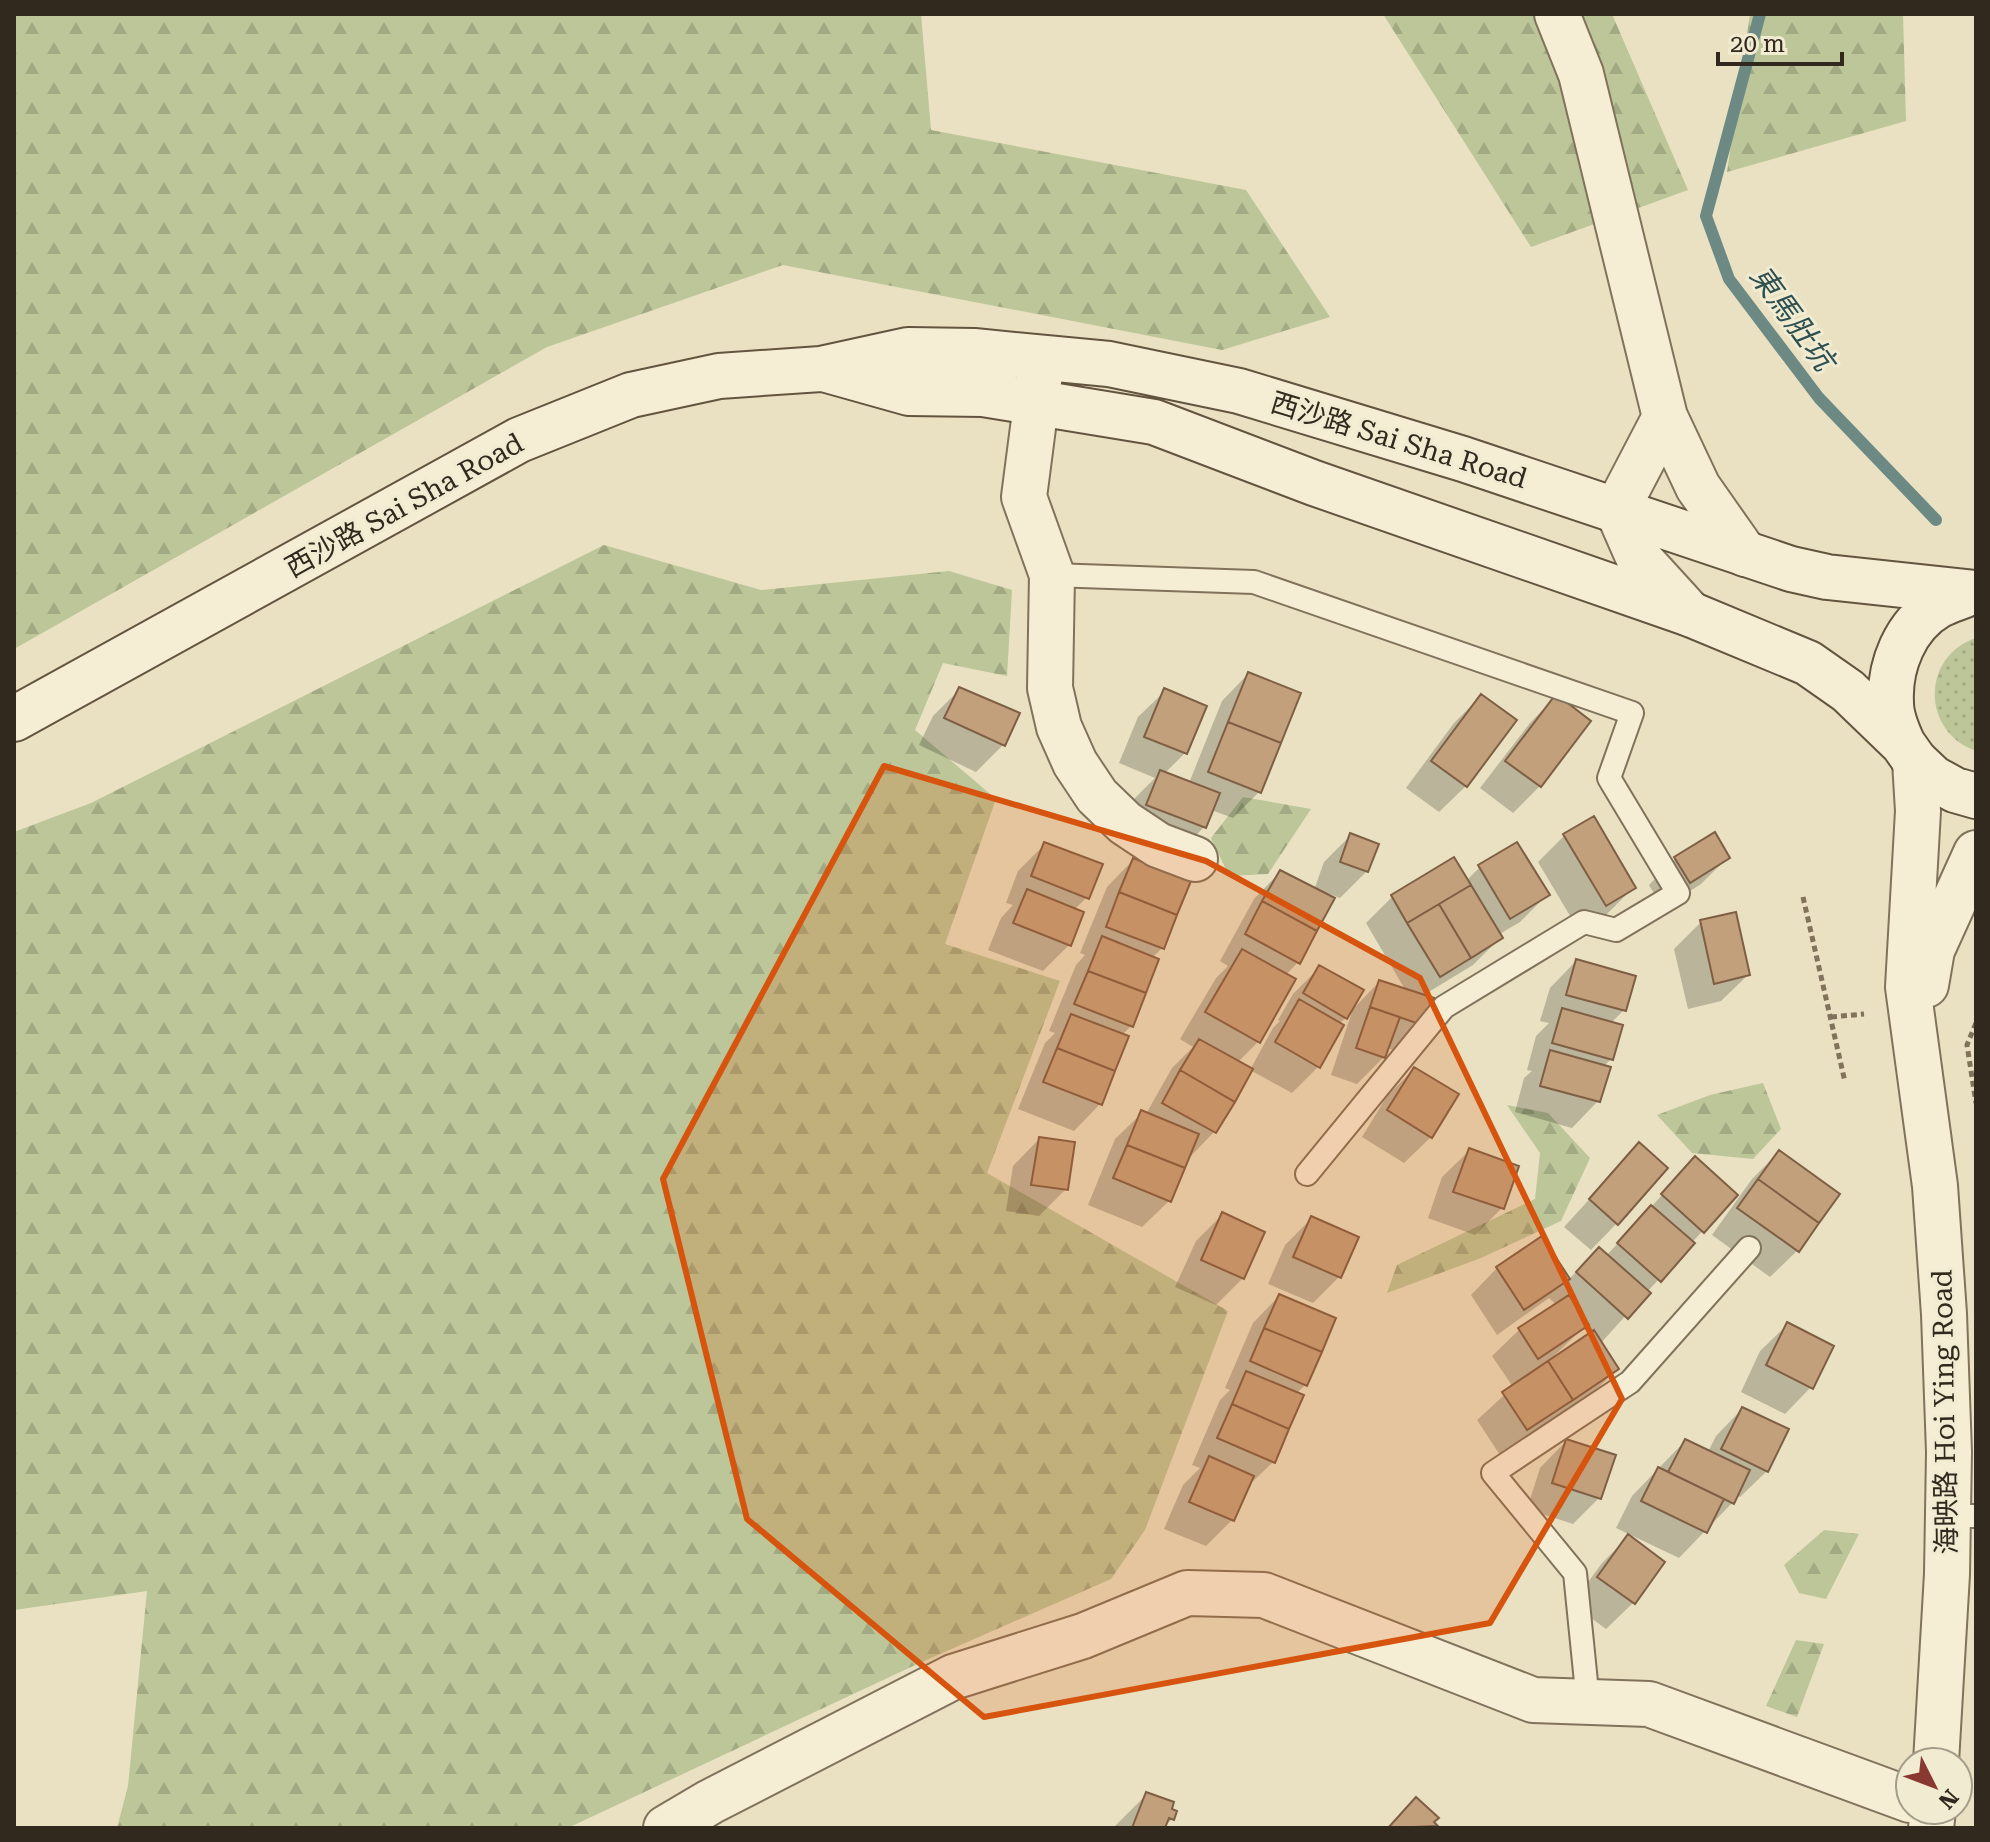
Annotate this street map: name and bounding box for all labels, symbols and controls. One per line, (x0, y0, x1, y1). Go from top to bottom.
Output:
scale bar (1718, 16, 1842, 66)
text: 20 m (1730, 30, 1785, 58)
water label: 東馬肚坑 (1743, 259, 1844, 380)
street label: 西沙路 Sai Sha Road (1267, 386, 1531, 495)
street label: 西沙路 Sai Sha Road (280, 426, 529, 584)
street label: 海映路 Hoi Ying Road (1926, 1269, 1963, 1555)
north arrow (1894, 1746, 1974, 1826)
text: N (1933, 1784, 1963, 1814)

